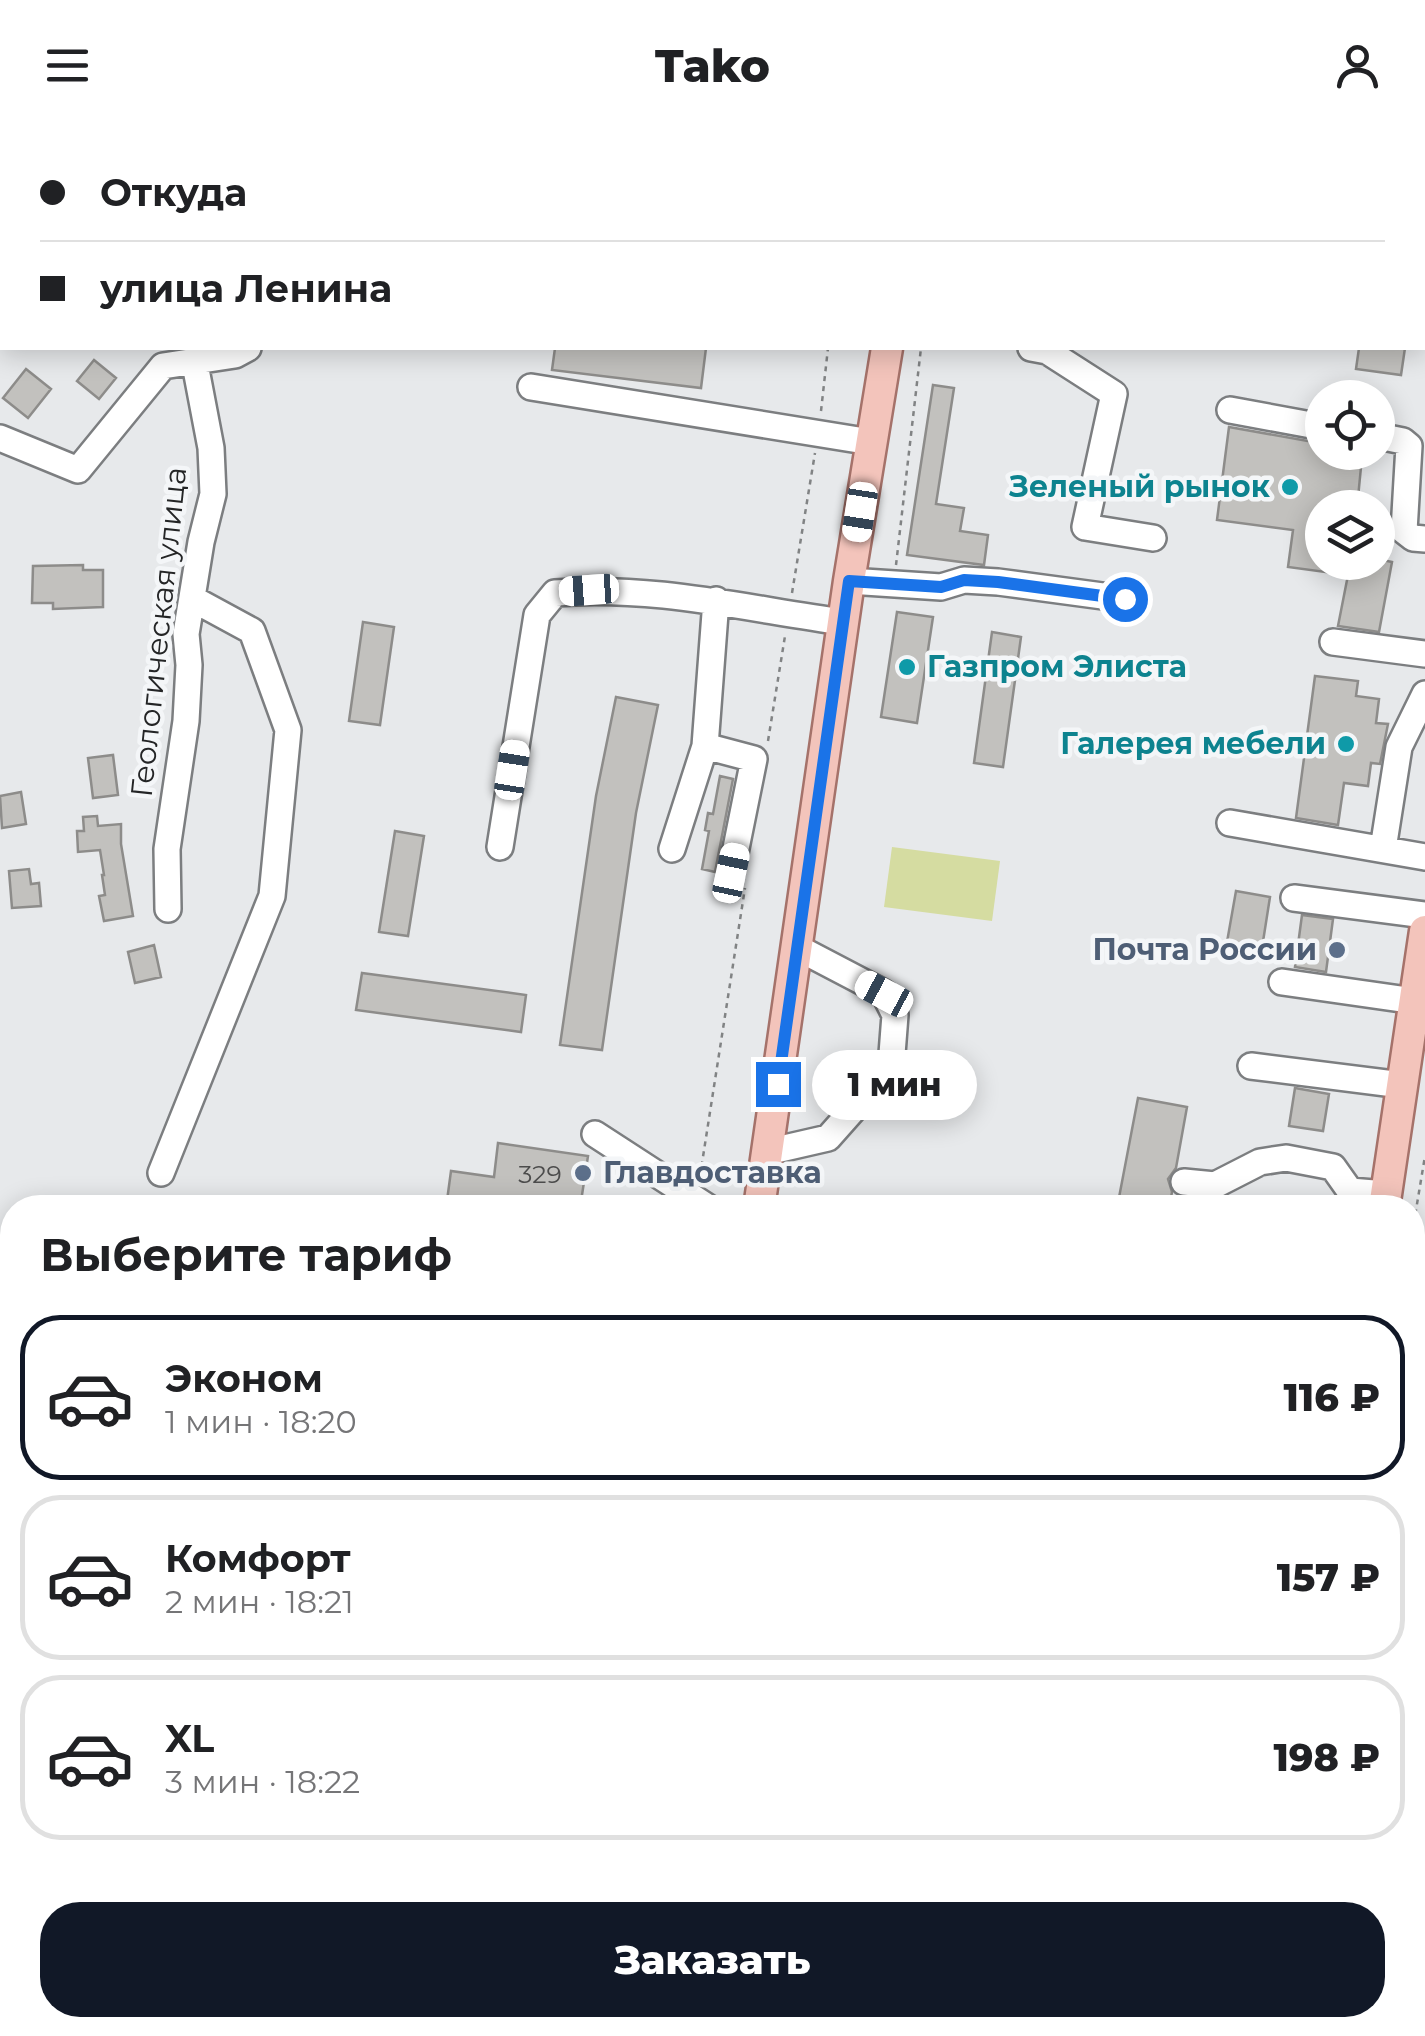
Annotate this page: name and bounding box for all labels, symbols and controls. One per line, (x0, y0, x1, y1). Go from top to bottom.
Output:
icon: menu (40, 38, 95, 93)
text: Tako (655, 38, 770, 93)
icon: person (1330, 38, 1385, 93)
text: Откуда (100, 169, 247, 216)
text: улица Ленина (100, 265, 392, 312)
map controls (1305, 380, 1395, 580)
button: locate (1305, 380, 1395, 470)
street label: Геологическая улица (123, 465, 194, 799)
place label: Зеленый рынок (1008, 468, 1271, 505)
marker: Зеленый рынок (1279, 476, 1301, 498)
car (840, 480, 880, 544)
button: layers (1305, 490, 1395, 580)
car (558, 573, 620, 607)
route start (1103, 577, 1148, 622)
place label: Газпром Элиста (927, 648, 1187, 685)
marker: Газпром Элиста (896, 656, 918, 678)
place label: Галерея мебели (1060, 725, 1326, 762)
marker: Галерея мебели (1335, 733, 1357, 755)
car (492, 738, 532, 802)
car (710, 841, 752, 905)
place label: Почта России (1092, 931, 1317, 968)
marker: Почта России (1326, 939, 1348, 961)
car (850, 967, 918, 1021)
callout: 1 мин (813, 1049, 978, 1119)
route end (756, 1062, 801, 1107)
text: 1 мин (847, 1065, 942, 1104)
place label: Главдоставка (603, 1154, 822, 1191)
house number: 329 (518, 1159, 562, 1189)
marker: Главдоставка (572, 1162, 594, 1184)
text: Выберите тариф (40, 1227, 452, 1282)
icon: car (45, 1353, 135, 1443)
text: Эконом (165, 1355, 323, 1402)
text: 116 ₽ (1283, 1374, 1380, 1421)
text: 1 мин · 18:20 (165, 1402, 357, 1441)
icon: car (45, 1533, 135, 1623)
text: Комфорт (165, 1535, 351, 1582)
text: 157 ₽ (1277, 1554, 1380, 1601)
text: 2 мин · 18:21 (165, 1582, 354, 1621)
icon: car (45, 1713, 135, 1803)
text: XL (165, 1715, 214, 1762)
text: 198 ₽ (1273, 1734, 1380, 1781)
text: 3 мин · 18:22 (165, 1762, 360, 1801)
button: Заказать (40, 1902, 1385, 2017)

